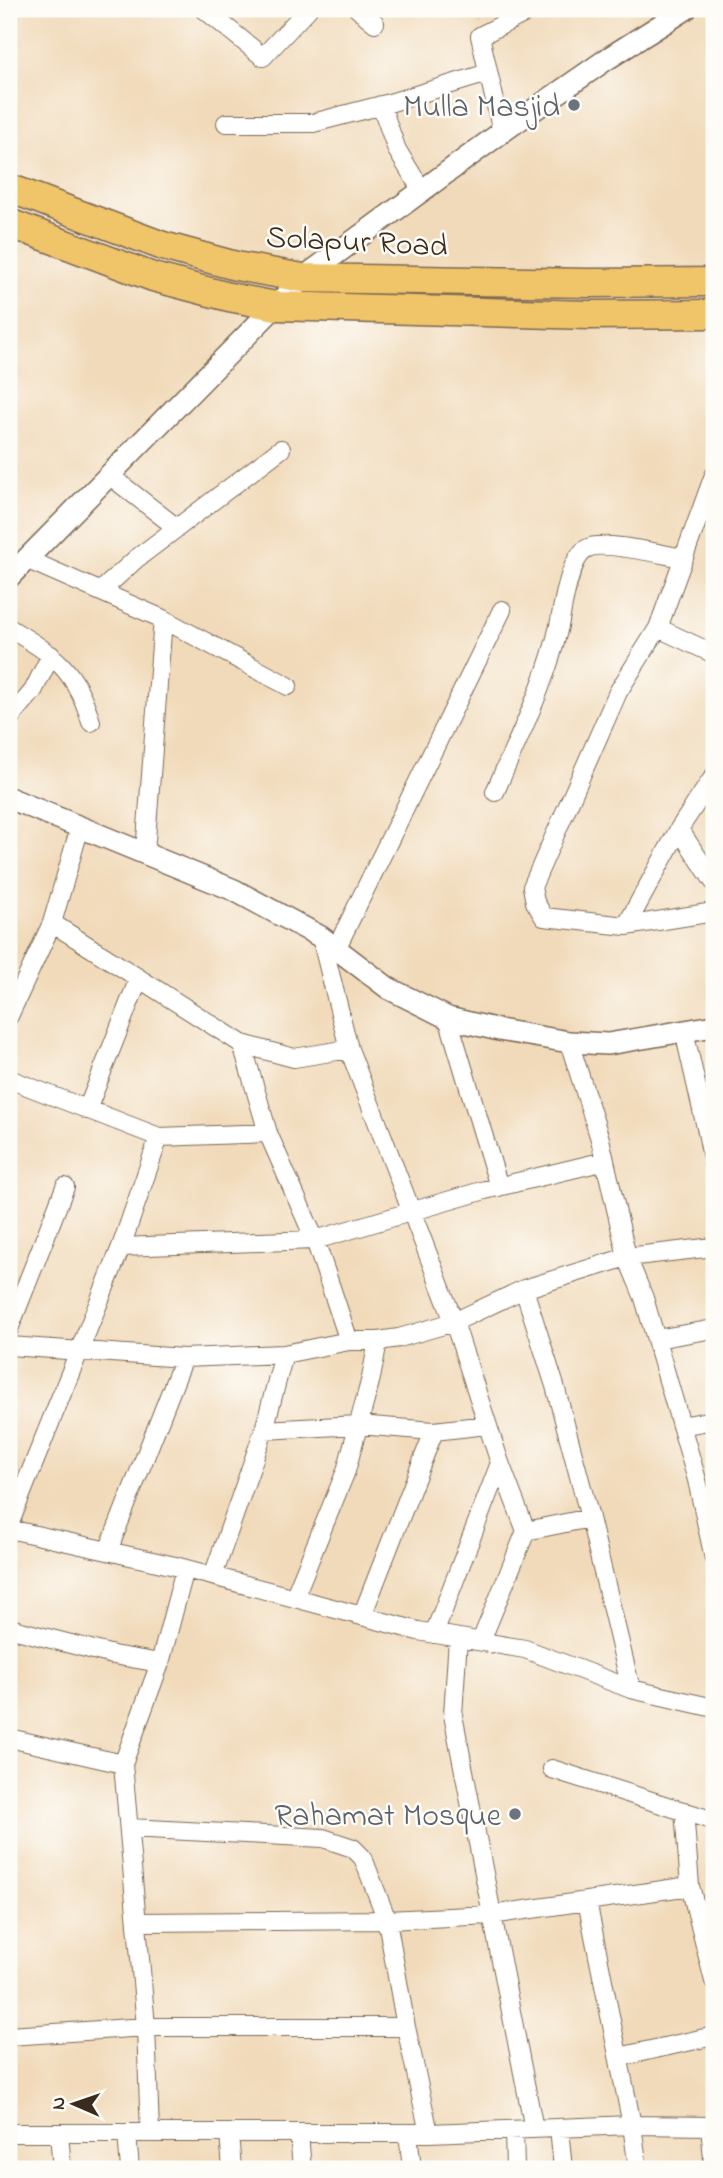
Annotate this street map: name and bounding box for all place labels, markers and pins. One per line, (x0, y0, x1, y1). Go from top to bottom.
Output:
place label: Mulla Masjid (403, 85, 560, 132)
marker: Mulla Masjid (566, 97, 582, 113)
place label: Rahamat Mosque (274, 1794, 502, 1841)
marker: Rahamat Mosque (507, 1806, 523, 1822)

